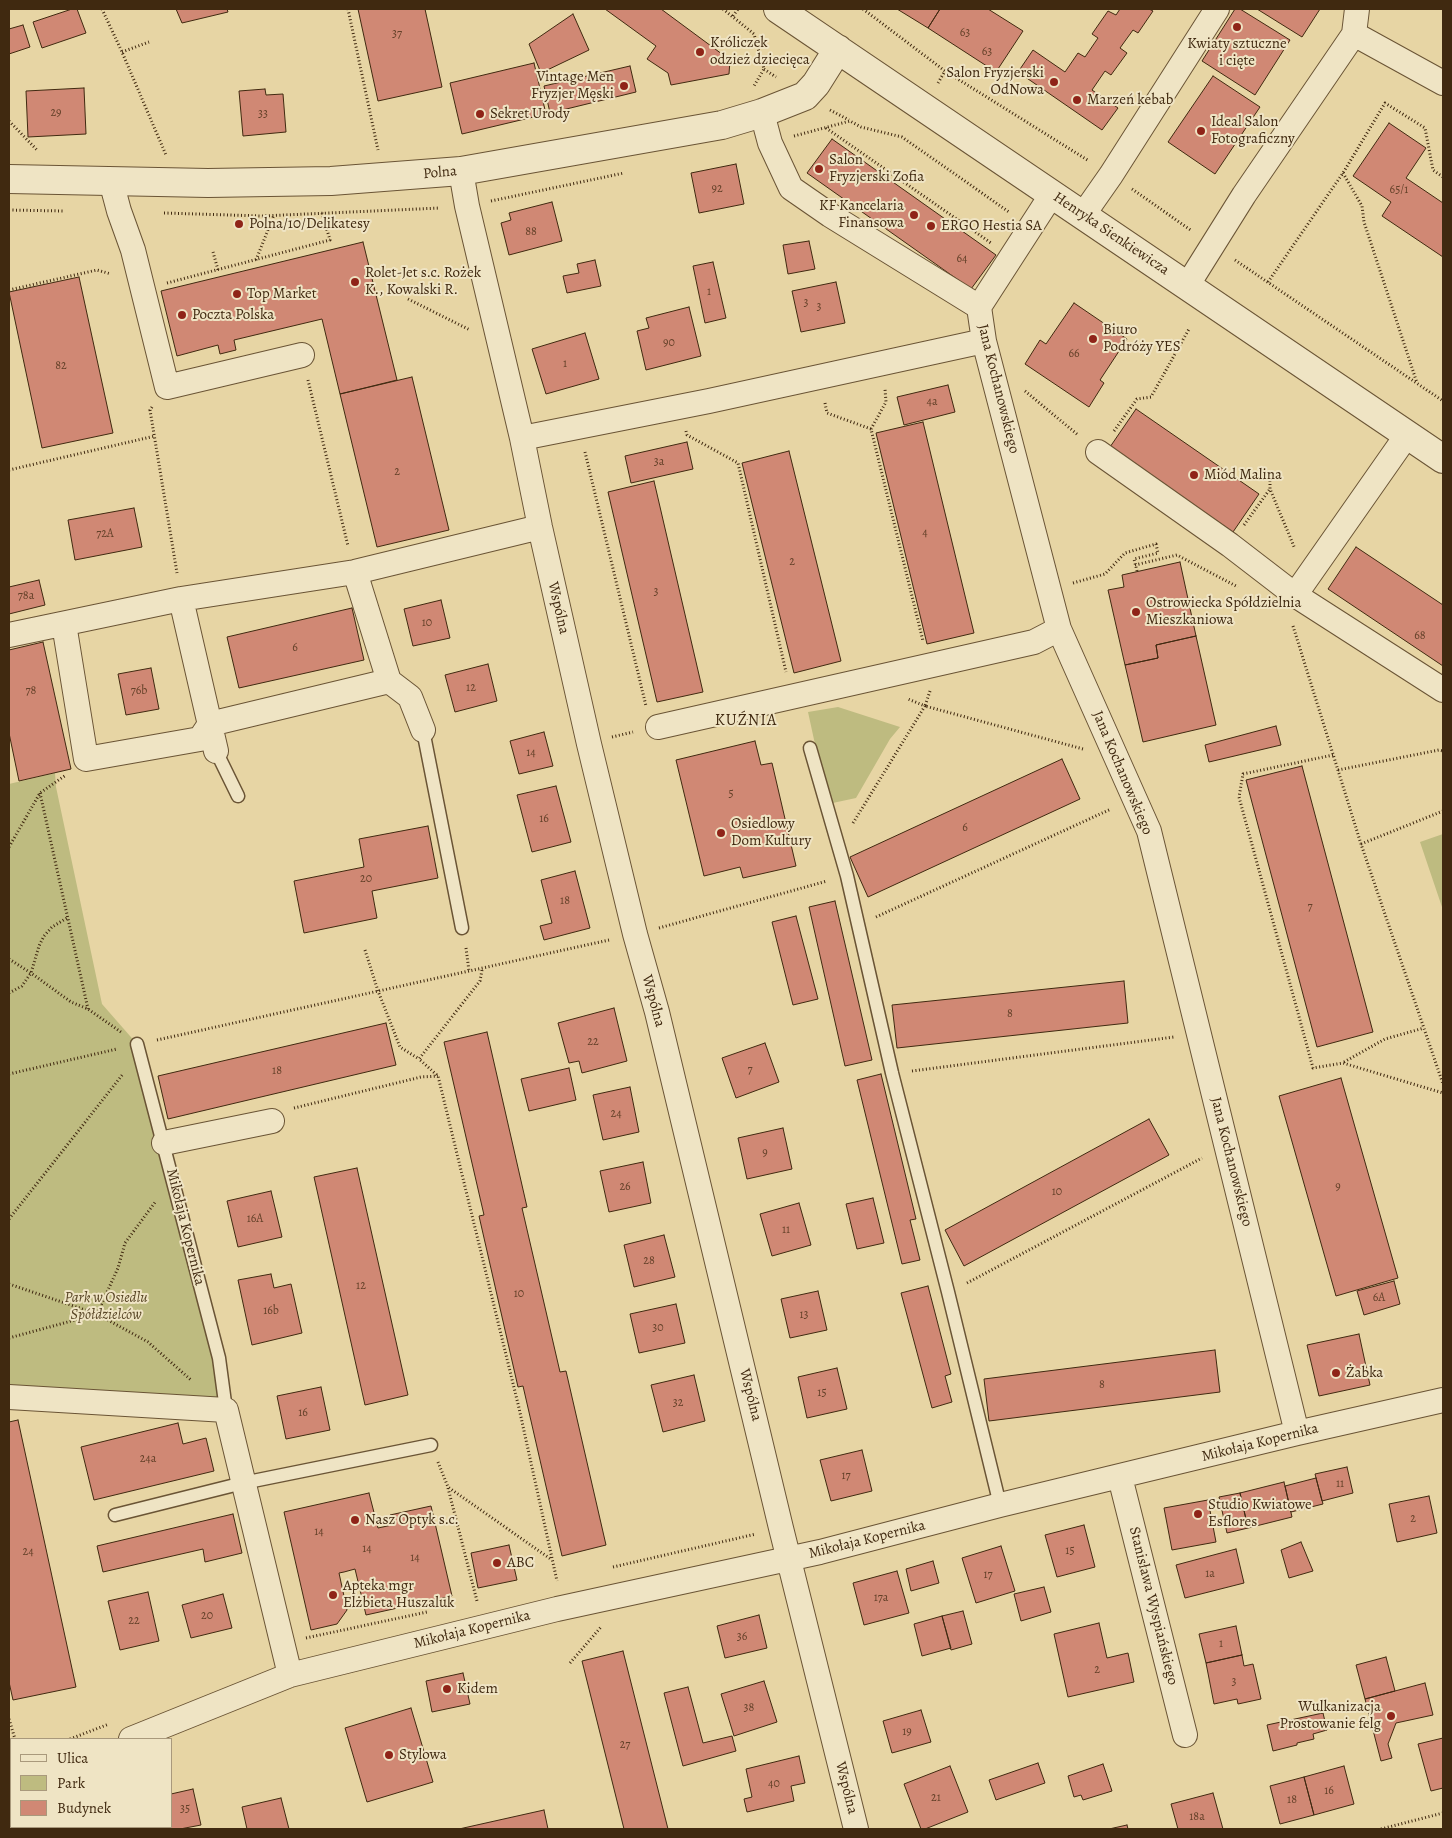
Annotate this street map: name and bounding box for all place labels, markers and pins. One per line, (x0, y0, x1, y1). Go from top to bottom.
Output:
marker: Kwiaty sztuczne i cięte (1231, 21, 1243, 33)
place label: Króliczek odzież dziecięca (710, 34, 810, 69)
place label: Kwiaty sztuczne i cięte (1187, 35, 1287, 70)
marker: Króliczek odzież dziecięca (694, 46, 706, 58)
place label: Salon Fryzjerski OdNowa (946, 64, 1044, 99)
place label: Vintage Men Fryzjer Męski (531, 68, 614, 103)
marker: Salon Fryzjerski OdNowa (1048, 76, 1060, 88)
marker: Vintage Men Fryzjer Męski (618, 80, 630, 92)
place label: Marzeń kebab (1087, 91, 1173, 109)
marker: Marzeń kebab (1071, 94, 1083, 106)
place label: Sekret Urody (490, 105, 570, 123)
marker: Sekret Urody (474, 108, 486, 120)
place label: Ideal Salon Fotograficzny (1211, 113, 1295, 148)
marker: Ideal Salon Fotograficzny (1195, 125, 1207, 137)
place label: Salon Fryzjerski Zofia (829, 151, 924, 186)
marker: Salon Fryzjerski Zofia (813, 163, 825, 175)
place label: KF Kancelaria Finansowa (819, 197, 904, 232)
marker: KF Kancelaria Finansowa (908, 209, 920, 221)
place label: Polna/10/Delikatesy (249, 215, 370, 233)
place label: ERGO Hestia SA (941, 217, 1042, 235)
marker: Polna/10/Delikatesy (233, 218, 245, 230)
marker: ERGO Hestia SA (925, 220, 937, 232)
place label: Rolet-Jet s.c. Rożek K., Kowalski R. (365, 264, 481, 299)
marker: Rolet-Jet s.c. Rożek K., Kowalski R. (349, 276, 361, 288)
place label: Top Market (247, 285, 317, 303)
marker: Top Market (231, 288, 243, 300)
place label: Poczta Polska (192, 306, 274, 324)
marker: Poczta Polska (176, 309, 188, 321)
place label: Biuro Podróży YES (1103, 321, 1181, 356)
marker: Biuro Podróży YES (1087, 333, 1099, 345)
place label: Miód Malina (1204, 466, 1282, 484)
marker: Miód Malina (1188, 469, 1200, 481)
place label: Ostrowiecka Spółdzielnia Mieszkaniowa (1146, 594, 1302, 629)
marker: Ostrowiecka Spółdzielnia Mieszkaniowa (1130, 606, 1142, 618)
place label: Osiedlowy Dom Kultury (731, 815, 811, 850)
marker: Osiedlowy Dom Kultury (715, 827, 727, 839)
place label: Żabka (1346, 1364, 1383, 1382)
marker: Żabka (1330, 1367, 1342, 1379)
place label: Studio Kwiatowe Esflores (1208, 1496, 1312, 1531)
marker: Studio Kwiatowe Esflores (1192, 1508, 1204, 1520)
place label: Nasz Optyk s.c. (365, 1511, 459, 1529)
marker: Nasz Optyk s.c. (349, 1514, 361, 1526)
place label: ABC (507, 1554, 534, 1572)
marker: ABC (491, 1557, 503, 1569)
place label: Apteka mgr Elżbieta Huszaluk (343, 1577, 454, 1612)
marker: Apteka mgr Elżbieta Huszaluk (327, 1589, 339, 1601)
place label: Kidem (457, 1680, 498, 1698)
marker: Kidem (441, 1683, 453, 1695)
place label: Wulkanizacja Prostowanie felg (1280, 1698, 1381, 1733)
marker: Wulkanizacja Prostowanie felg (1385, 1710, 1397, 1722)
place label: Stylowa (399, 1746, 447, 1764)
marker: Stylowa (383, 1749, 395, 1761)

